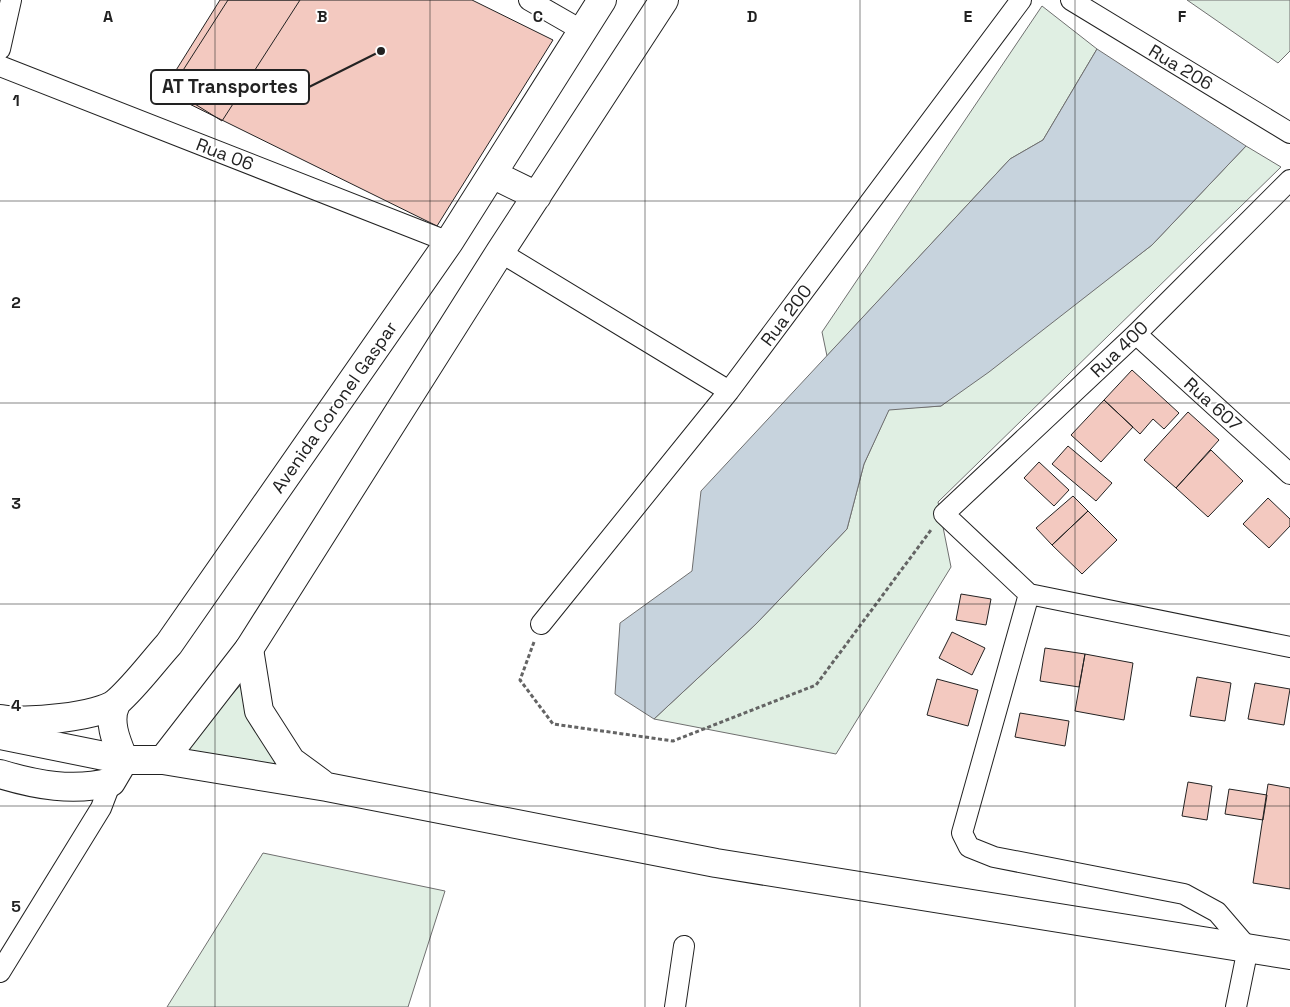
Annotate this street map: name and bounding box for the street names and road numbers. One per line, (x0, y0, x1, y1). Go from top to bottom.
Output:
street label: Rua 206 (1145, 39, 1217, 95)
street label: Rua 06 (193, 133, 257, 175)
street label: Rua 200 (755, 280, 817, 350)
street label: Rua 400 (1085, 316, 1153, 382)
street label: Avenida Coronel Gaspar (266, 317, 402, 497)
street label: Rua 607 (1179, 372, 1247, 436)

